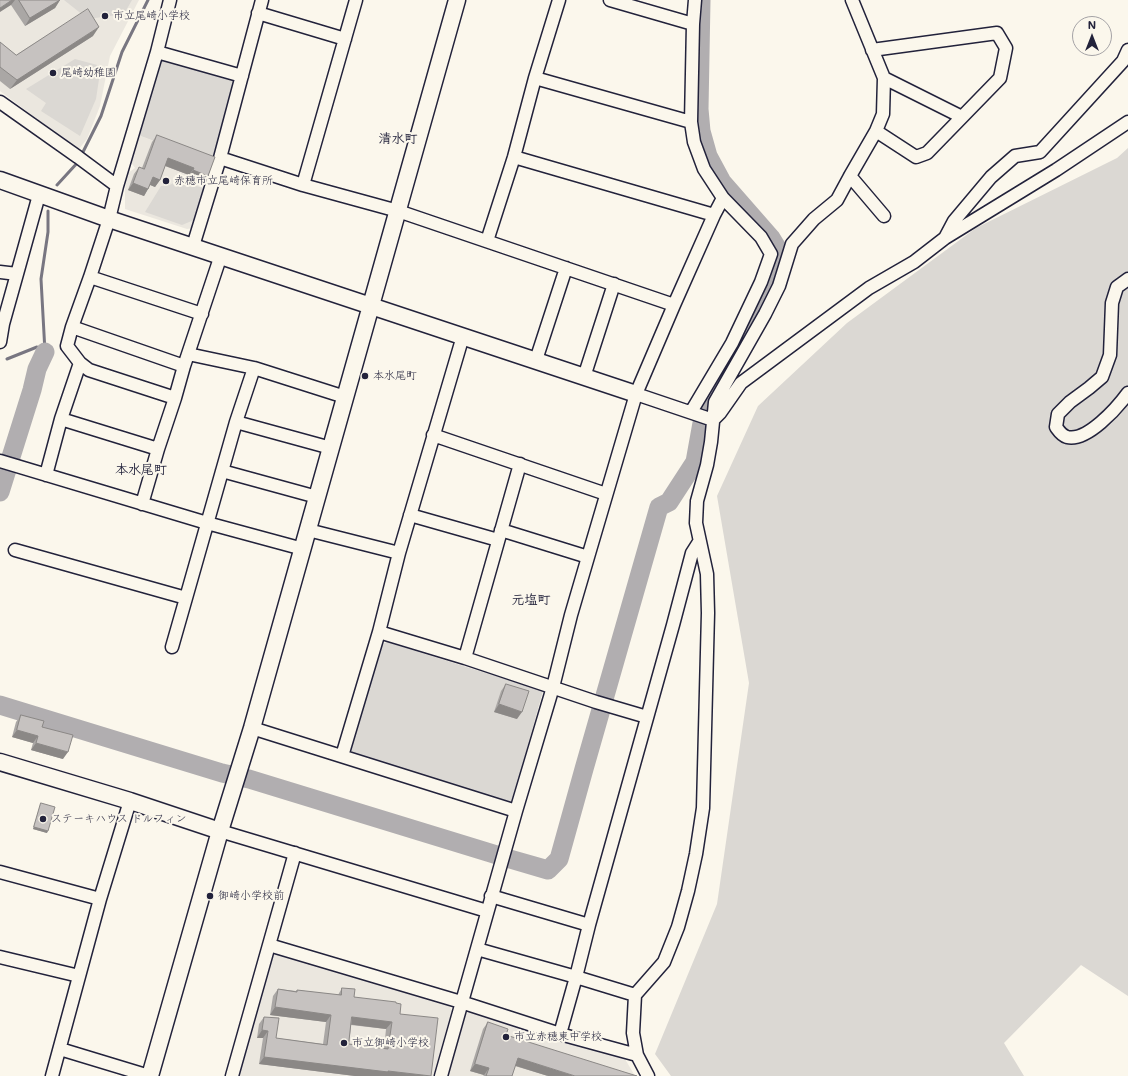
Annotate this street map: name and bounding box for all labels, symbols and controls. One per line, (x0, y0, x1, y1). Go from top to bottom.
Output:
place label: 市立尾崎小学校 (113, 9, 190, 23)
marker: 市立尾崎小学校 (100, 11, 110, 21)
north arrow (1072, 16, 1112, 56)
text: N (1088, 17, 1096, 32)
place label: 尾崎幼稚園 (61, 66, 116, 80)
marker: 尾崎幼稚園 (48, 68, 58, 78)
district label: 清水町 (379, 131, 417, 147)
place label: 赤穂市立尾崎保育所 (174, 174, 273, 188)
marker: 赤穂市立尾崎保育所 (161, 176, 171, 186)
place label: 本水尾町 (373, 369, 417, 383)
marker: 本水尾町 (360, 371, 370, 381)
district label: 本水尾町 (115, 462, 167, 478)
district label: 元塩町 (512, 592, 550, 608)
place label: ステーキハウス ドルフィン (51, 812, 187, 826)
marker: ステーキハウス ドルフィン (38, 814, 48, 824)
place label: 御崎小学校前 (218, 889, 284, 903)
marker: 御崎小学校前 (205, 891, 215, 901)
place label: 市立赤穂東中学校 (514, 1030, 602, 1044)
marker: 市立赤穂東中学校 (501, 1032, 511, 1042)
place label: 市立御崎小学校 (352, 1036, 429, 1050)
marker: 市立御崎小学校 (339, 1038, 349, 1048)

